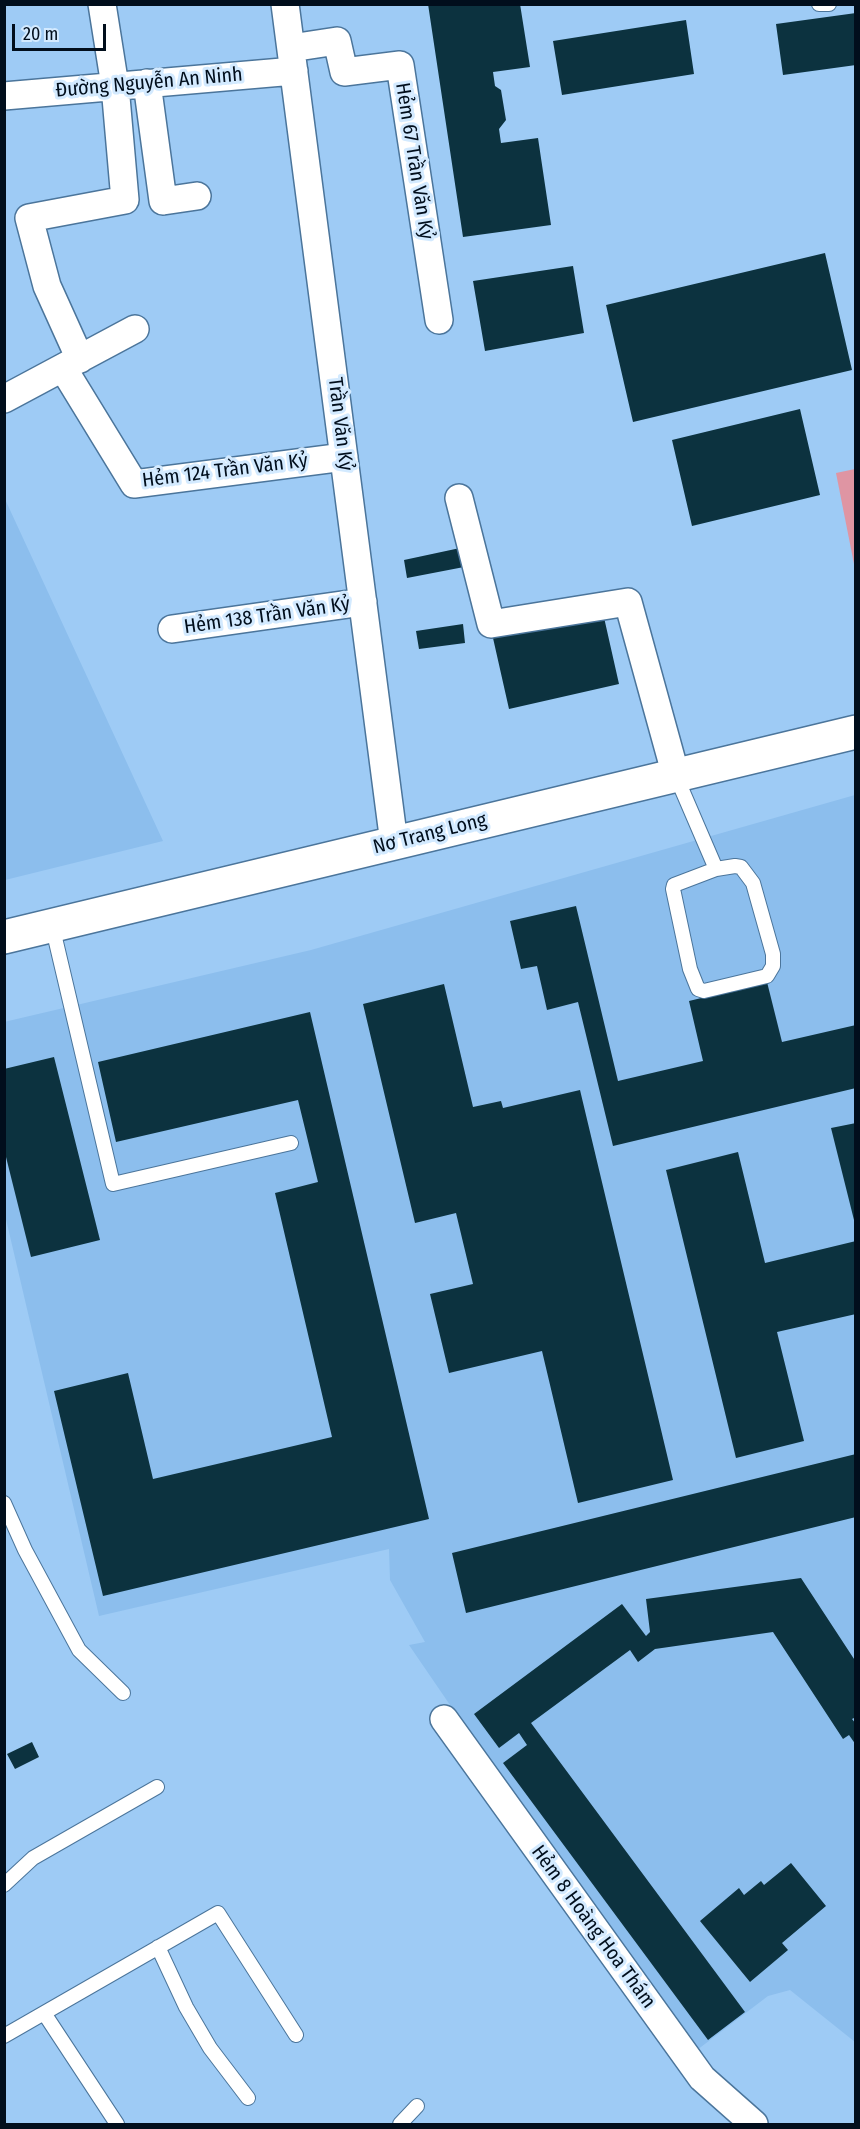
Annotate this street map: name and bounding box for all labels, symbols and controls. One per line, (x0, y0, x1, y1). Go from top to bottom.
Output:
scale bar (15, 12, 110, 50)
text: 20 m (23, 23, 58, 45)
street label: Đường Nguyễn An Ninh (54, 63, 244, 103)
street label: Hẻm 67 Trần Văn Kỷ (390, 81, 438, 241)
street label: Trần Văn Kỷ (322, 376, 358, 472)
street label: Hẻm 124 Trần Văn Kỷ (141, 449, 309, 493)
street label: Hẻm 138 Trần Văn Kỷ (182, 592, 352, 640)
street label: Nơ Trang Long (371, 808, 489, 860)
street label: Hẻm 8 Hoàng Hoa Thám (526, 1841, 660, 2013)

